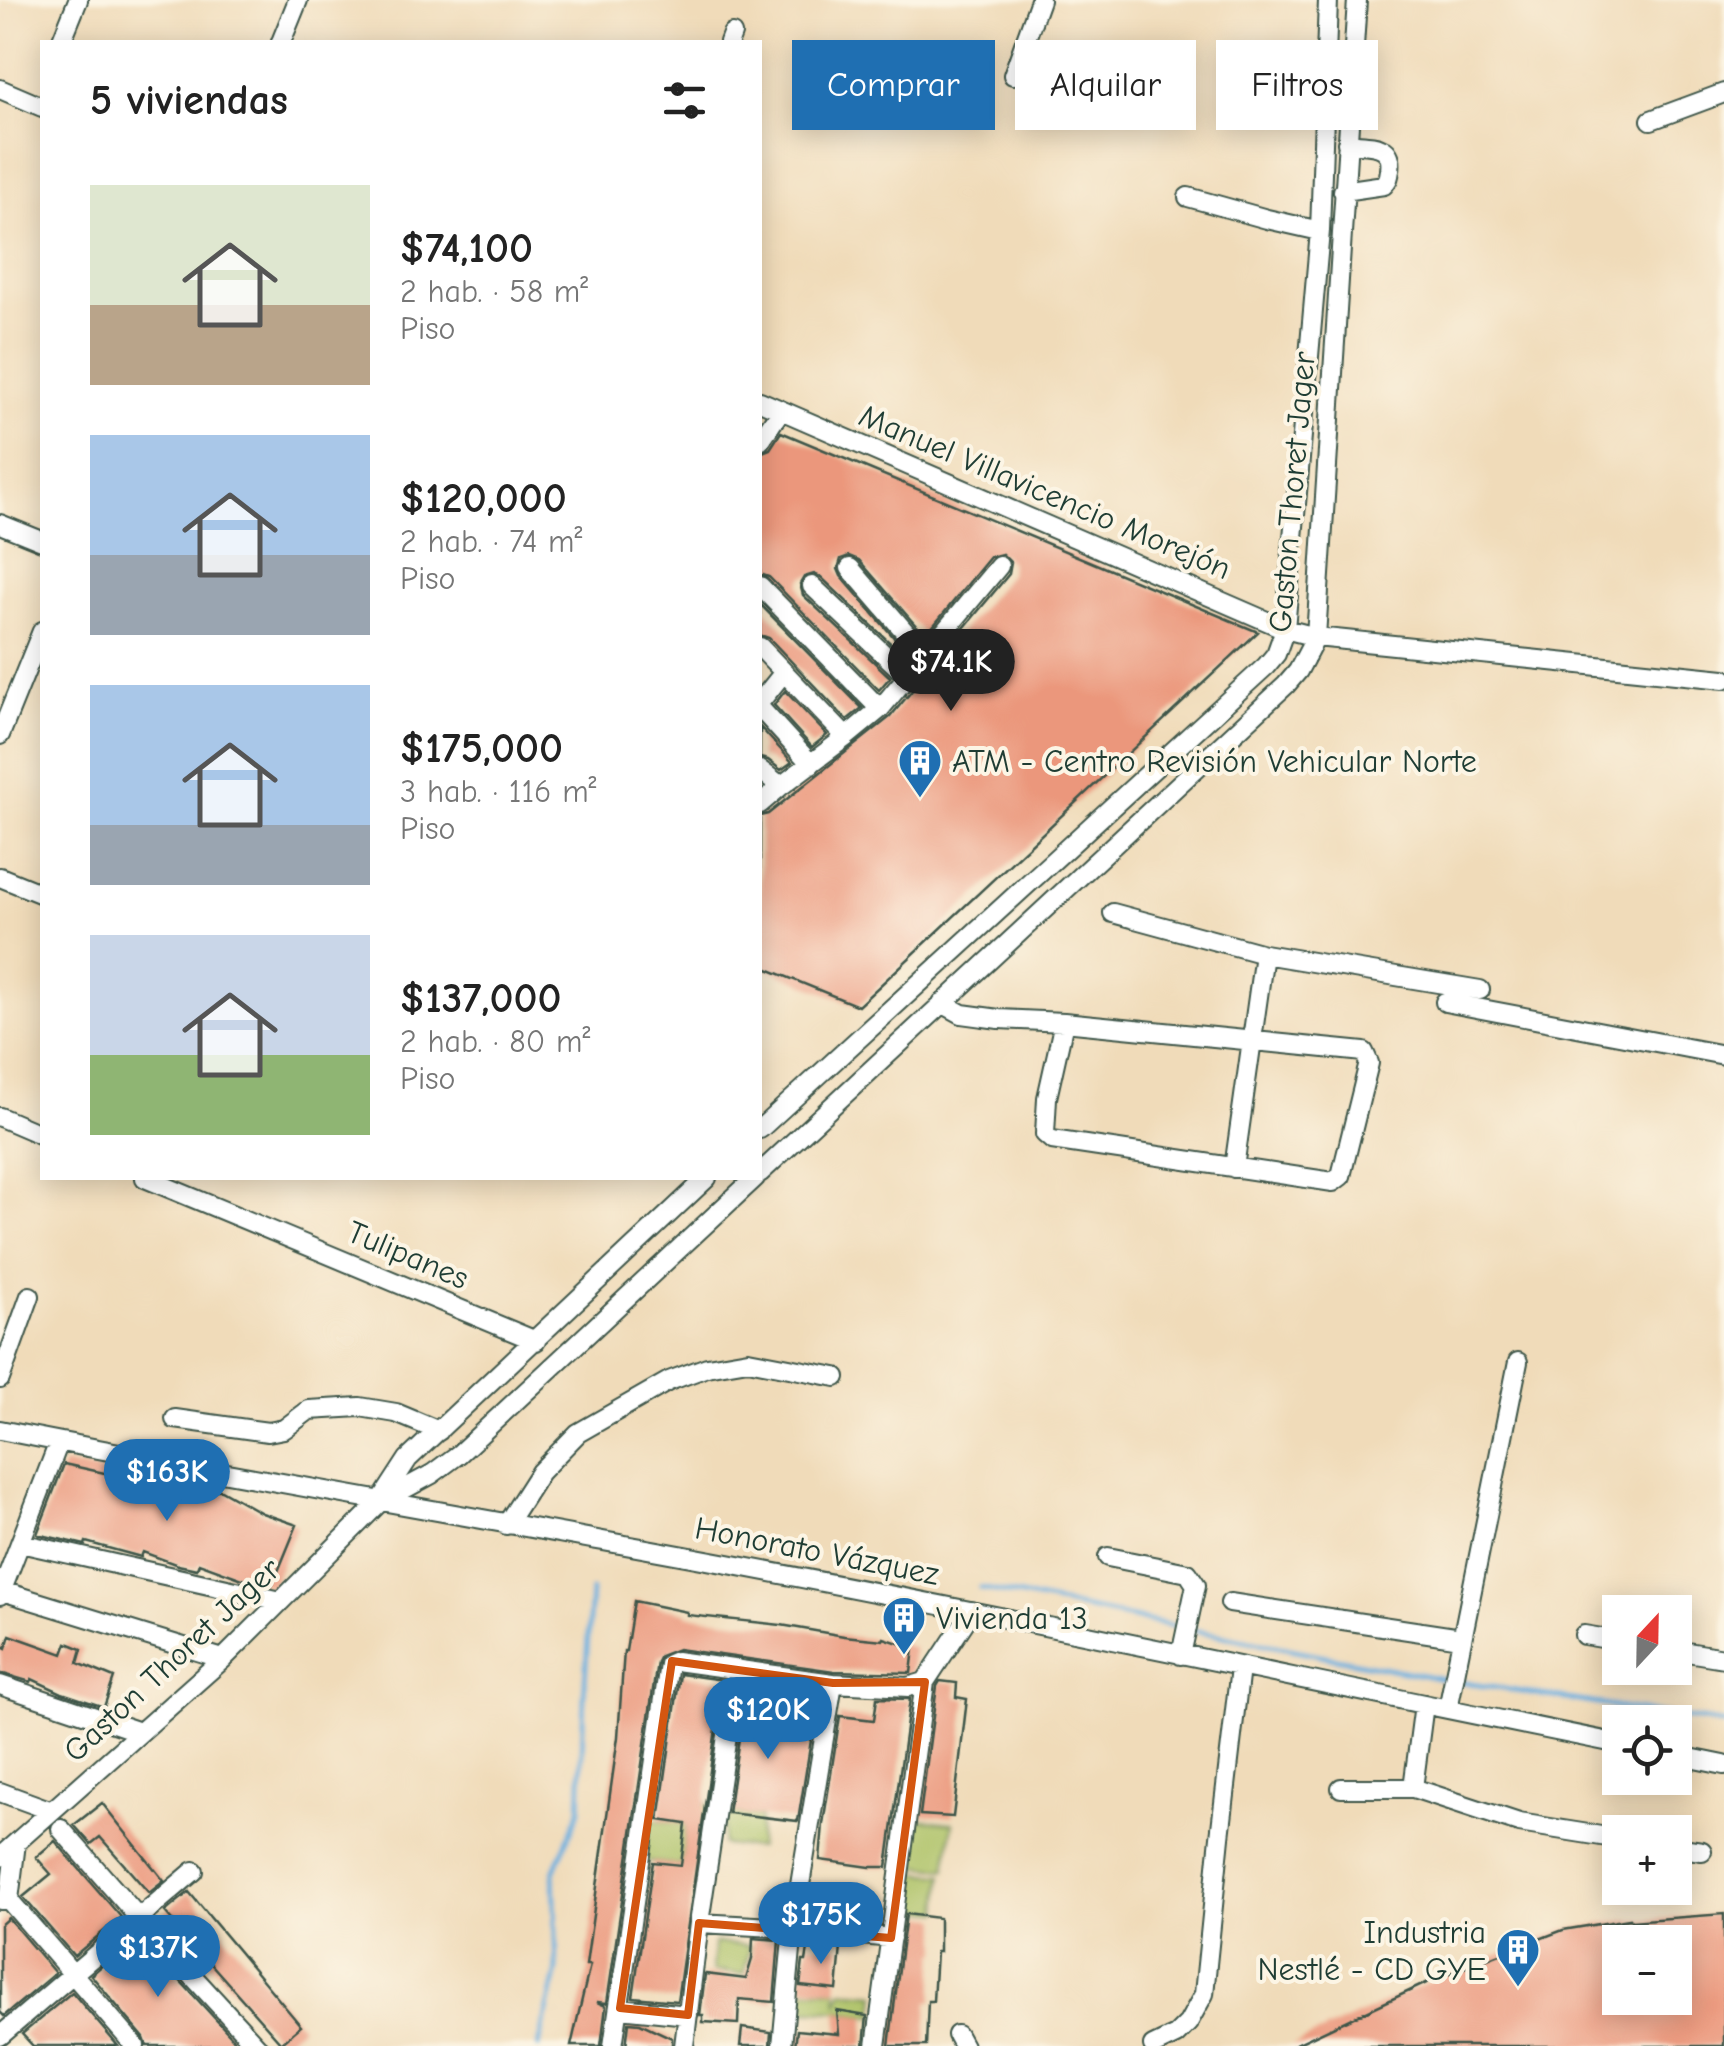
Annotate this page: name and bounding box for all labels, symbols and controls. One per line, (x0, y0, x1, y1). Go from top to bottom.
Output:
chip: Comprar (792, 40, 995, 130)
chip: Alquilar (1015, 40, 1196, 130)
chip: Filtros (1216, 40, 1378, 130)
icon: filters (657, 73, 712, 128)
text: 5 viviendas (90, 76, 288, 125)
text: $74,100 (400, 224, 533, 273)
icon: home (170, 225, 290, 345)
text: 2 hab. · 58 m² (400, 273, 588, 310)
text: Piso (400, 310, 455, 347)
street label: Gaston Thoret Jager (1261, 350, 1323, 634)
street label: Manuel Villavicencio Morejón (854, 397, 1236, 587)
text: $120,000 (400, 474, 567, 523)
icon: home (170, 475, 290, 595)
text: 2 hab. · 74 m² (400, 523, 583, 560)
text: Piso (400, 560, 455, 597)
pin: $74.1K (870, 629, 1032, 714)
text: $74.1K (910, 643, 992, 680)
text: $175,000 (400, 724, 563, 773)
icon: home (170, 725, 290, 845)
building icon: ATM - Centro Revisión Vehicular Norte (897, 738, 943, 799)
place label: ATM - Centro Revisión Vehicular Norte (952, 743, 1477, 780)
text: 3 hab. · 116 m² (400, 773, 597, 810)
text: Piso (400, 810, 455, 847)
text: $137,000 (400, 974, 562, 1023)
icon: home (170, 975, 290, 1095)
text: 2 hab. · 80 m² (400, 1023, 590, 1060)
text: Piso (400, 1060, 455, 1097)
street label: Tulipanes (342, 1213, 474, 1297)
pin: $163K (97, 1439, 237, 1524)
text: $163K (126, 1453, 208, 1490)
street label: Honorato Vázquez (692, 1509, 942, 1593)
street label: Gaston Thoret Jager (56, 1550, 288, 1770)
building icon: Vivienda 13 (881, 1595, 927, 1656)
north arrow (1602, 1595, 1692, 1685)
map controls (1602, 1595, 1692, 2015)
place label: Vivienda 13 (936, 1600, 1088, 1637)
pin: $120K (698, 1677, 838, 1762)
text: $120K (726, 1691, 810, 1728)
button: locate (1602, 1705, 1692, 1795)
button: + (1602, 1815, 1692, 1905)
pin: $175K (751, 1882, 891, 1967)
text: $175K (780, 1896, 862, 1933)
place label: Industria Nestlé - CD GYE (1257, 1914, 1486, 1988)
pin: $137K (88, 1915, 228, 2000)
button: − (1602, 1925, 1692, 2015)
building icon: Industria Nestlé - CD GYE (1495, 1927, 1541, 1988)
text: $137K (118, 1929, 198, 1966)

